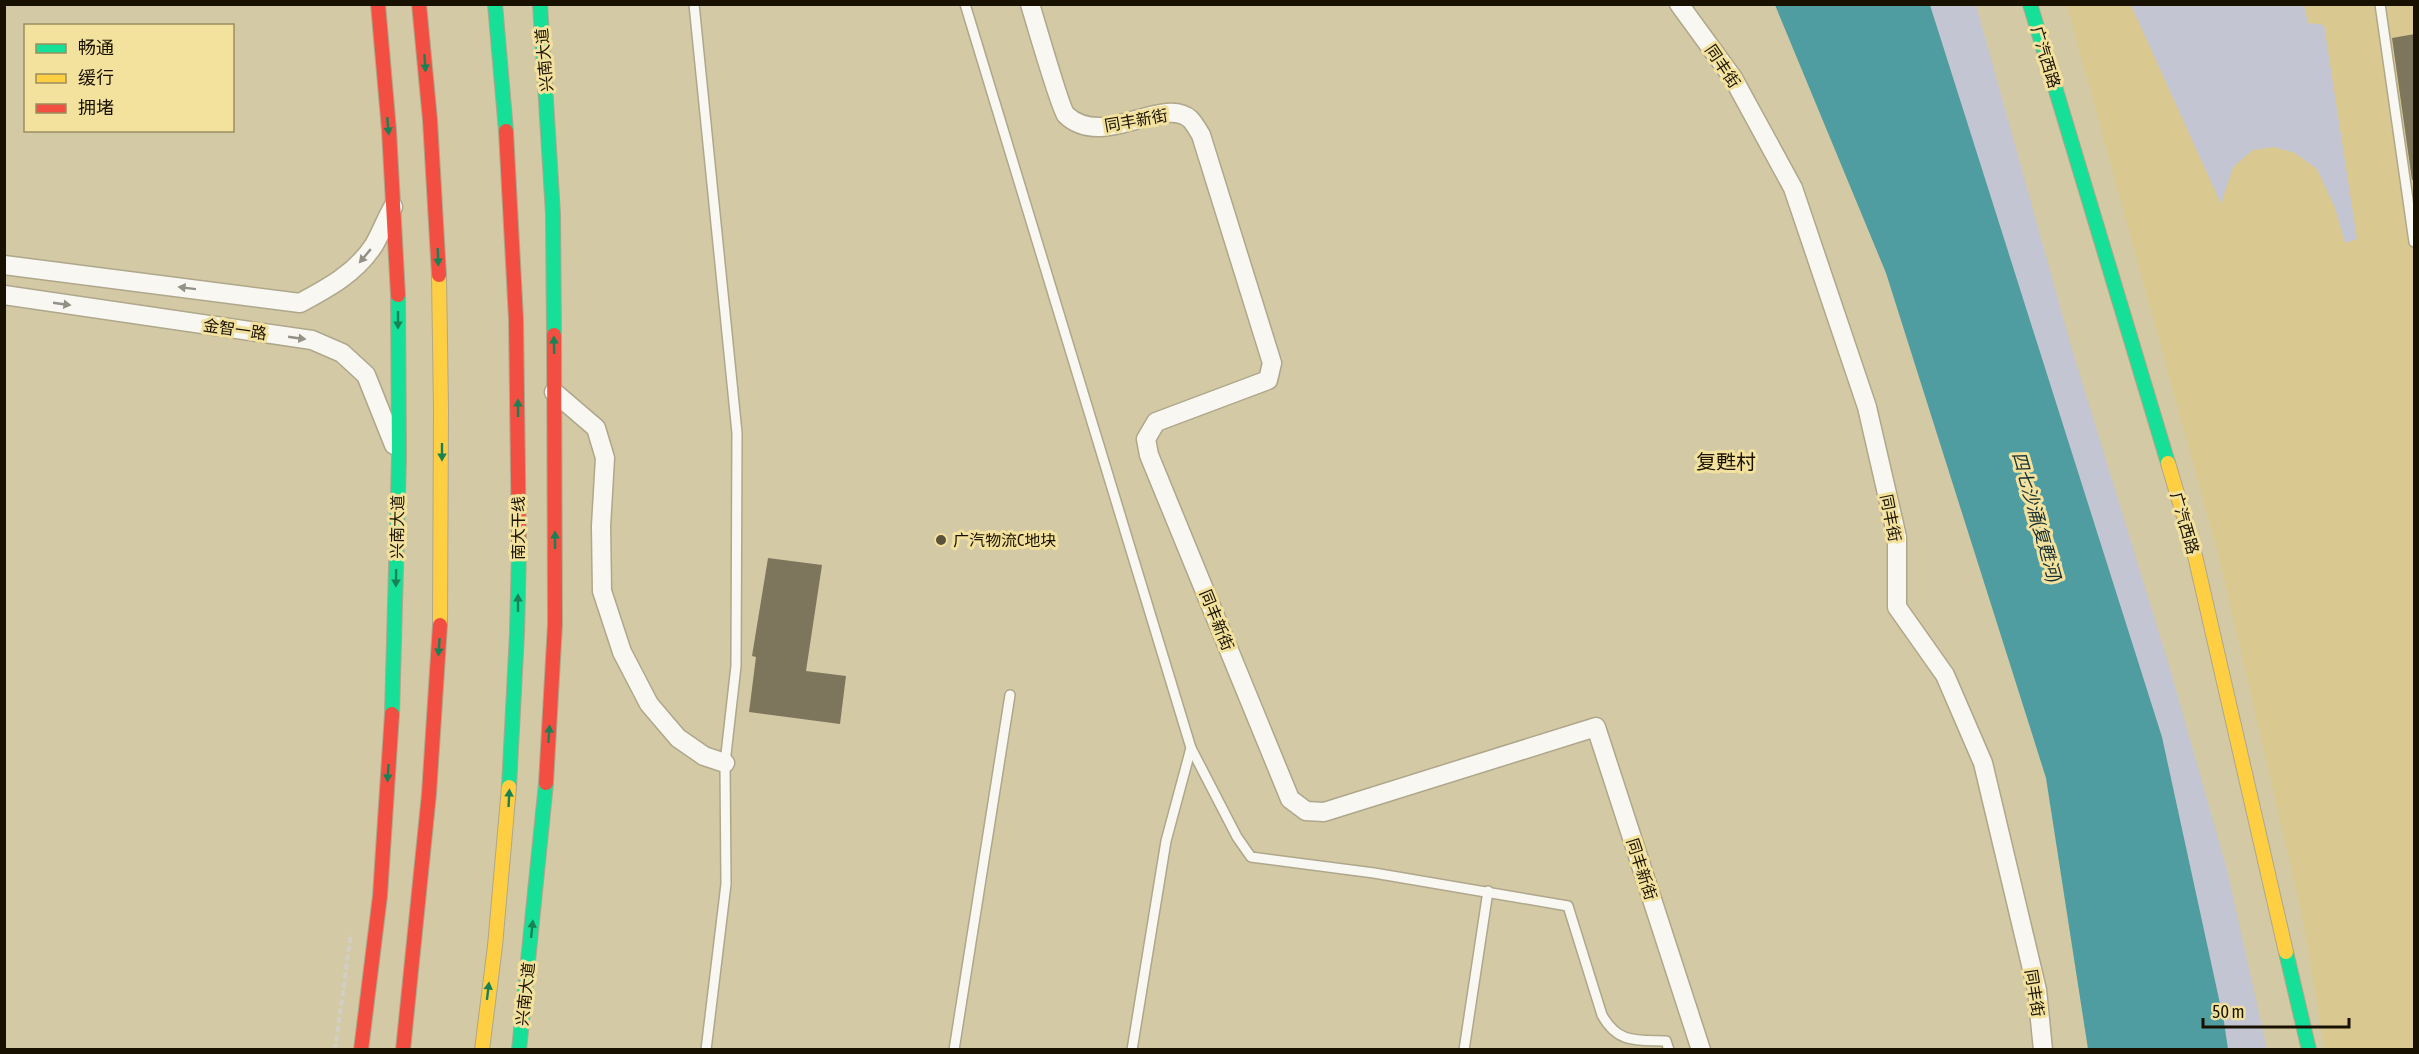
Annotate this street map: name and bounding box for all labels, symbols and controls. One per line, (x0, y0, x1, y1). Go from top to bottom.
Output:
legend (24, 24, 234, 132)
street label: 广汽西路 (2028, 24, 2064, 90)
street label: 兴南大道 (532, 27, 556, 93)
text: 畅通 (78, 37, 114, 58)
street label: 同丰街 (1702, 41, 1744, 91)
one-way arrow (420, 53, 430, 72)
text: 缓行 (78, 67, 114, 88)
text: 拥堵 (78, 97, 114, 118)
street label: 同丰新街 (1103, 106, 1169, 134)
one-way arrow (384, 116, 393, 135)
one-way arrow (359, 248, 372, 263)
one-way arrow (433, 248, 442, 267)
one-way arrow (177, 284, 196, 293)
one-way arrow (53, 299, 72, 308)
one-way arrow (393, 311, 403, 330)
street label: 金智一路 (202, 316, 268, 342)
one-way arrow (287, 334, 306, 343)
one-way arrow (549, 335, 559, 354)
one-way arrow (513, 398, 523, 417)
one-way arrow (437, 443, 446, 462)
water label: 四七沙涌(复甦河) (2008, 449, 2066, 585)
district label: 复甦村 (1696, 450, 1756, 473)
street label: 广汽西路 (2168, 490, 2202, 556)
street label: 同丰街 (1878, 493, 1904, 543)
street label: 兴南大道 (387, 495, 407, 559)
street label: 南大干线 (509, 496, 527, 560)
one-way arrow (550, 530, 560, 549)
place label: 广汽物流C地块 (953, 531, 1056, 549)
marker: 广汽物流C地块 (934, 533, 948, 547)
one-way arrow (391, 569, 401, 588)
street label: 同丰新街 (1197, 587, 1237, 653)
one-way arrow (513, 593, 523, 612)
one-way arrow (434, 638, 444, 657)
one-way arrow (545, 725, 554, 744)
one-way arrow (383, 764, 393, 783)
one-way arrow (505, 788, 514, 807)
street label: 同丰新街 (1624, 836, 1660, 902)
one-way arrow (527, 919, 537, 938)
street label: 兴南大道 (513, 961, 537, 1027)
street label: 同丰街 (2022, 968, 2048, 1018)
one-way arrow (484, 982, 493, 1001)
scale bar (2203, 991, 2348, 1029)
text: 50 m (2212, 1001, 2244, 1022)

